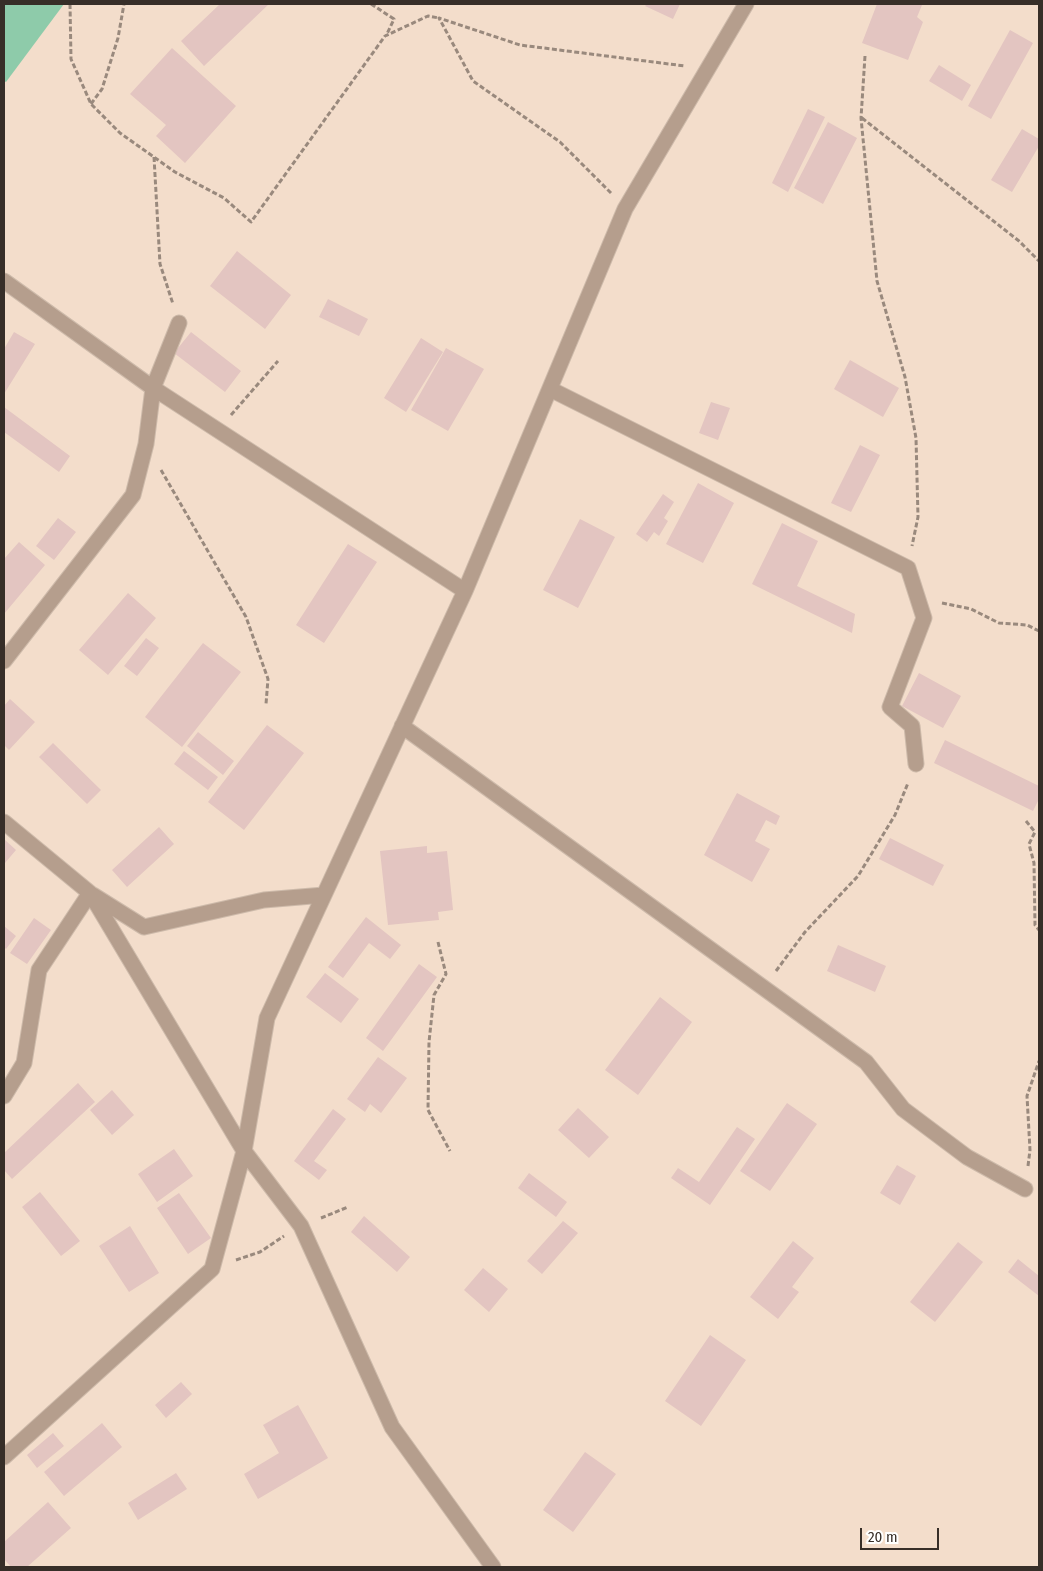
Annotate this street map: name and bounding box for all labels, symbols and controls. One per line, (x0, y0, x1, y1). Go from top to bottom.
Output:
scale bar (863, 1518, 942, 1550)
text: 20 m (868, 1528, 898, 1546)

